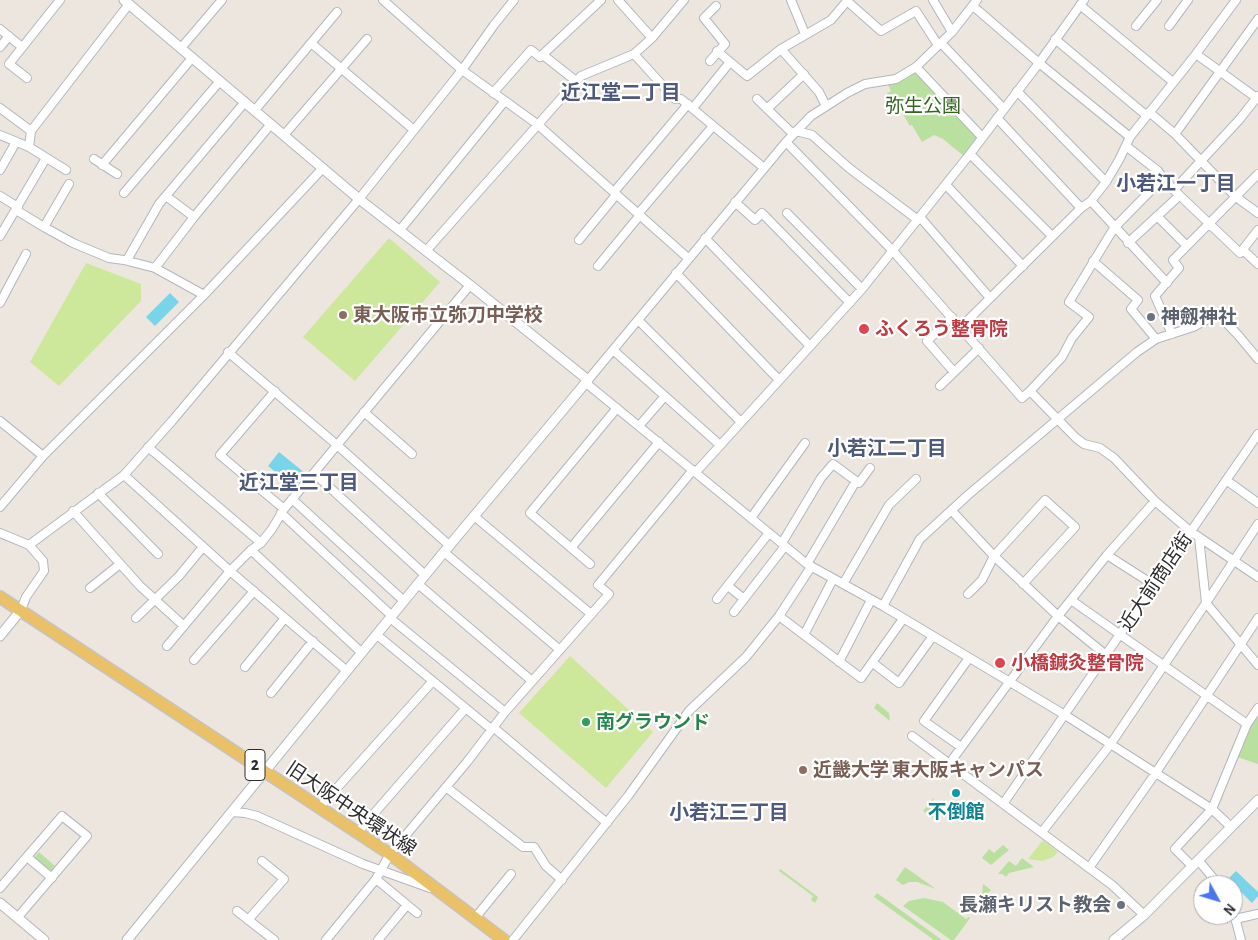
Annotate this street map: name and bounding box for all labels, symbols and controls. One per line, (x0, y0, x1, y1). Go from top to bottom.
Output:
district label: 近江堂二丁目 (561, 81, 681, 105)
park label: 弥生公園 (885, 95, 961, 117)
district label: 小若江一丁目 (1116, 172, 1236, 196)
place label: 東大阪市立弥刀中学校 (353, 304, 543, 326)
place label: 神劔神社 (1161, 306, 1237, 328)
marker: 東大阪市立弥刀中学校 (337, 309, 349, 321)
marker: 神劔神社 (1145, 311, 1157, 323)
place label: ふくろう整骨院 (875, 318, 1008, 340)
marker: ふくろう整骨院 (857, 322, 871, 336)
district label: 小若江二丁目 (827, 437, 947, 461)
district label: 近江堂三丁目 (239, 471, 359, 495)
street label: 近大前商店街 (1115, 528, 1197, 636)
place label: 小橋鍼灸整骨院 (1011, 652, 1144, 674)
marker: 小橋鍼灸整骨院 (993, 656, 1007, 670)
place label: 南グラウンド (596, 711, 710, 733)
marker: 南グラウンド (580, 716, 592, 728)
road number: 2 (245, 750, 265, 780)
street label: 旧大阪中央環状線 (282, 757, 420, 861)
place label: 近畿大学 東大阪キャンパス (813, 759, 1044, 781)
marker: 近畿大学 東大阪キャンパス (797, 764, 809, 776)
marker: 不倒館 (950, 787, 962, 799)
district label: 小若江三丁目 (669, 801, 789, 825)
place label: 不倒館 (928, 801, 984, 823)
north arrow (1193, 875, 1243, 925)
place label: 長瀬キリスト教会 (959, 894, 1111, 916)
marker: 長瀬キリスト教会 (1115, 899, 1127, 911)
text: N (1220, 901, 1237, 917)

